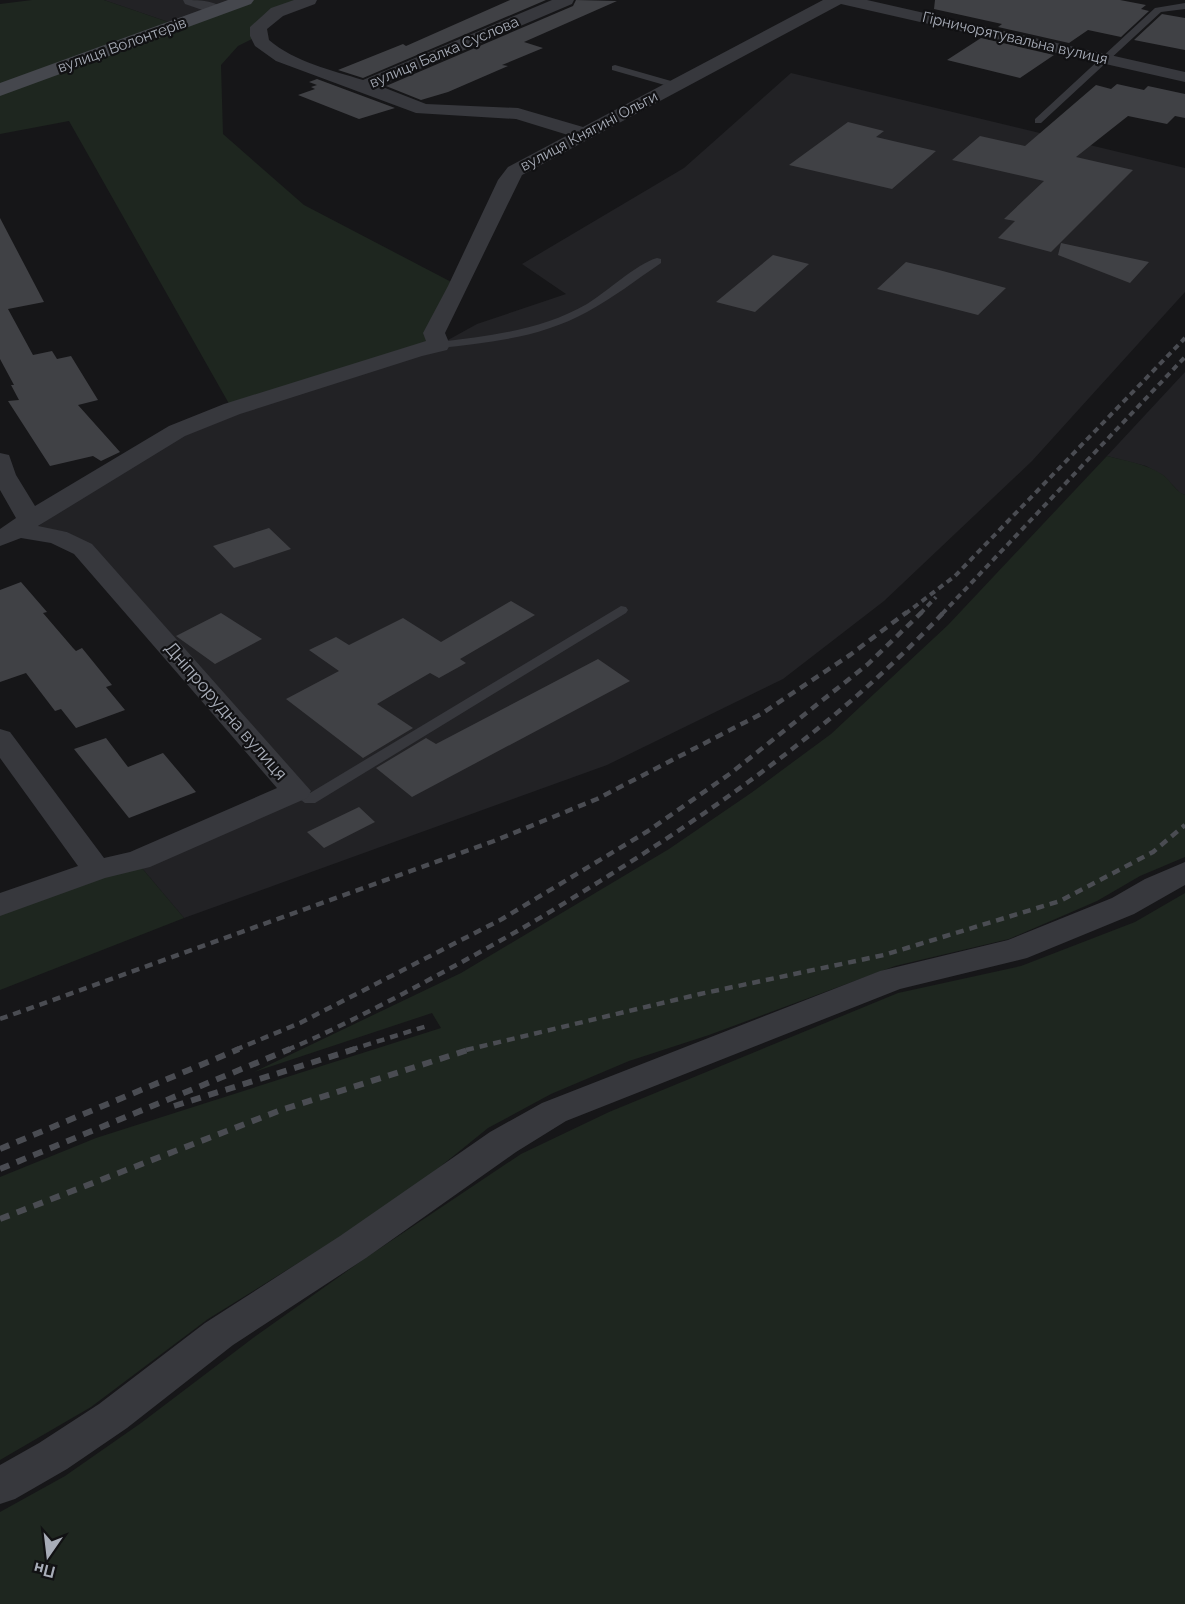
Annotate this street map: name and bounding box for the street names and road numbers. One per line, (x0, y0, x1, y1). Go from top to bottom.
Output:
street label: Гірничорятувальна вулиця (921, 8, 1109, 68)
street label: вулиця Балка Суслова (367, 12, 521, 92)
street label: вулиця Волонтерів (55, 13, 189, 77)
street label: вулиця Княгині Ольги (517, 87, 661, 175)
street label: Дніпрорудна вулиця (161, 637, 292, 784)

